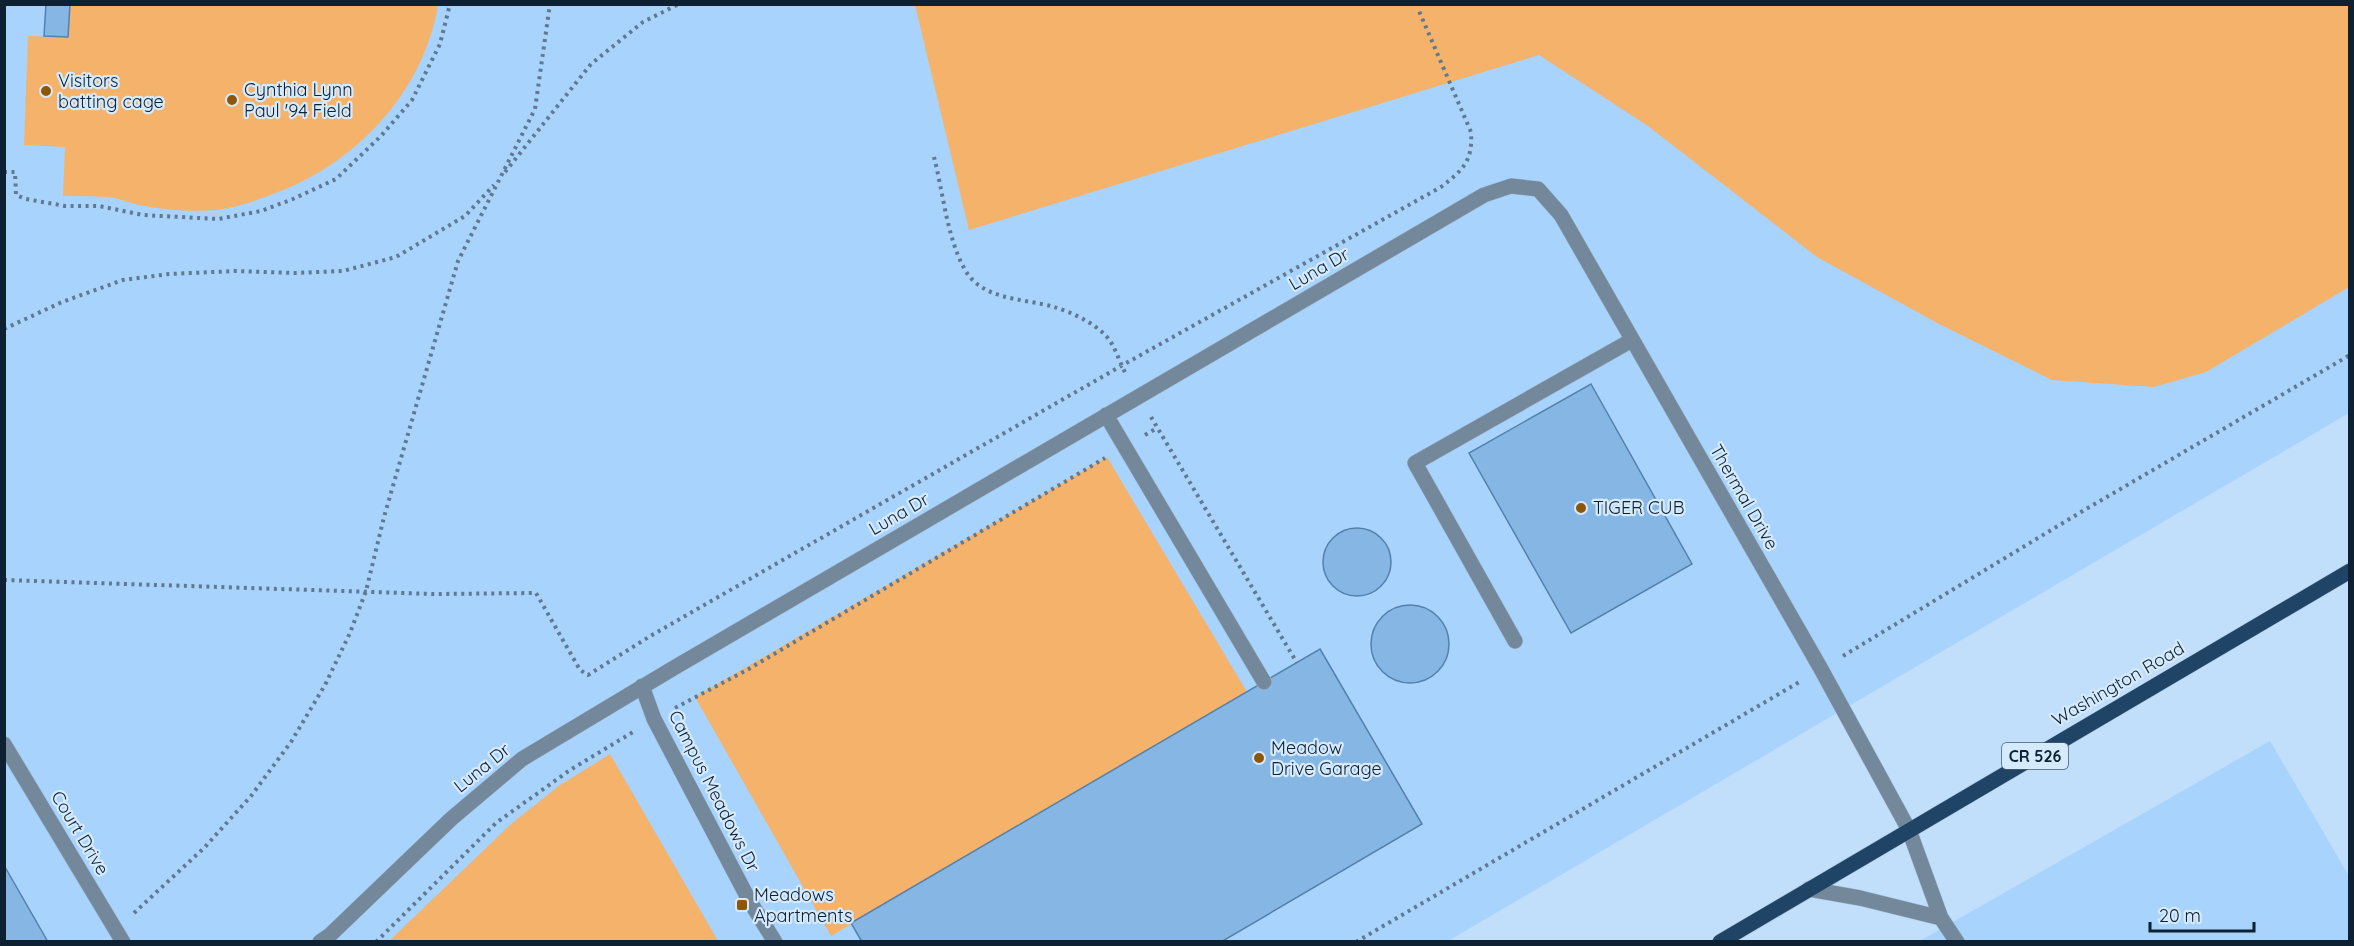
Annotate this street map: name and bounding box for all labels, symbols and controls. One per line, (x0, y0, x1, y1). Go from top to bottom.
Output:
place label: Visitors batting cage (58, 69, 164, 113)
place label: Cynthia Lynn Paul '94 Field (244, 78, 353, 122)
marker: Visitors batting cage (39, 84, 53, 98)
marker: Cynthia Lynn Paul '94 Field (225, 93, 239, 107)
street label: Luna Dr (1284, 242, 1353, 295)
street label: Thermal Drive (1705, 440, 1784, 554)
street label: Luna Dr (864, 487, 933, 540)
place label: TIGER CUB (1593, 496, 1684, 519)
marker: TIGER CUB (1574, 501, 1588, 515)
street label: Washington Road (2047, 636, 2188, 731)
street label: Campus Meadows Dr (664, 706, 765, 875)
place label: Meadow Drive Garage (1271, 736, 1382, 780)
street label: Luna Dr (449, 738, 515, 797)
road number: CR 526 (2002, 743, 2068, 769)
marker: Meadow Drive Garage (1252, 751, 1266, 765)
street label: Court Drive (46, 786, 115, 879)
place label: Meadows Apartments (754, 883, 852, 927)
scale bar (2150, 895, 2254, 933)
marker: Meadows Apartments (735, 898, 749, 912)
text: 20 m (2159, 904, 2201, 927)

